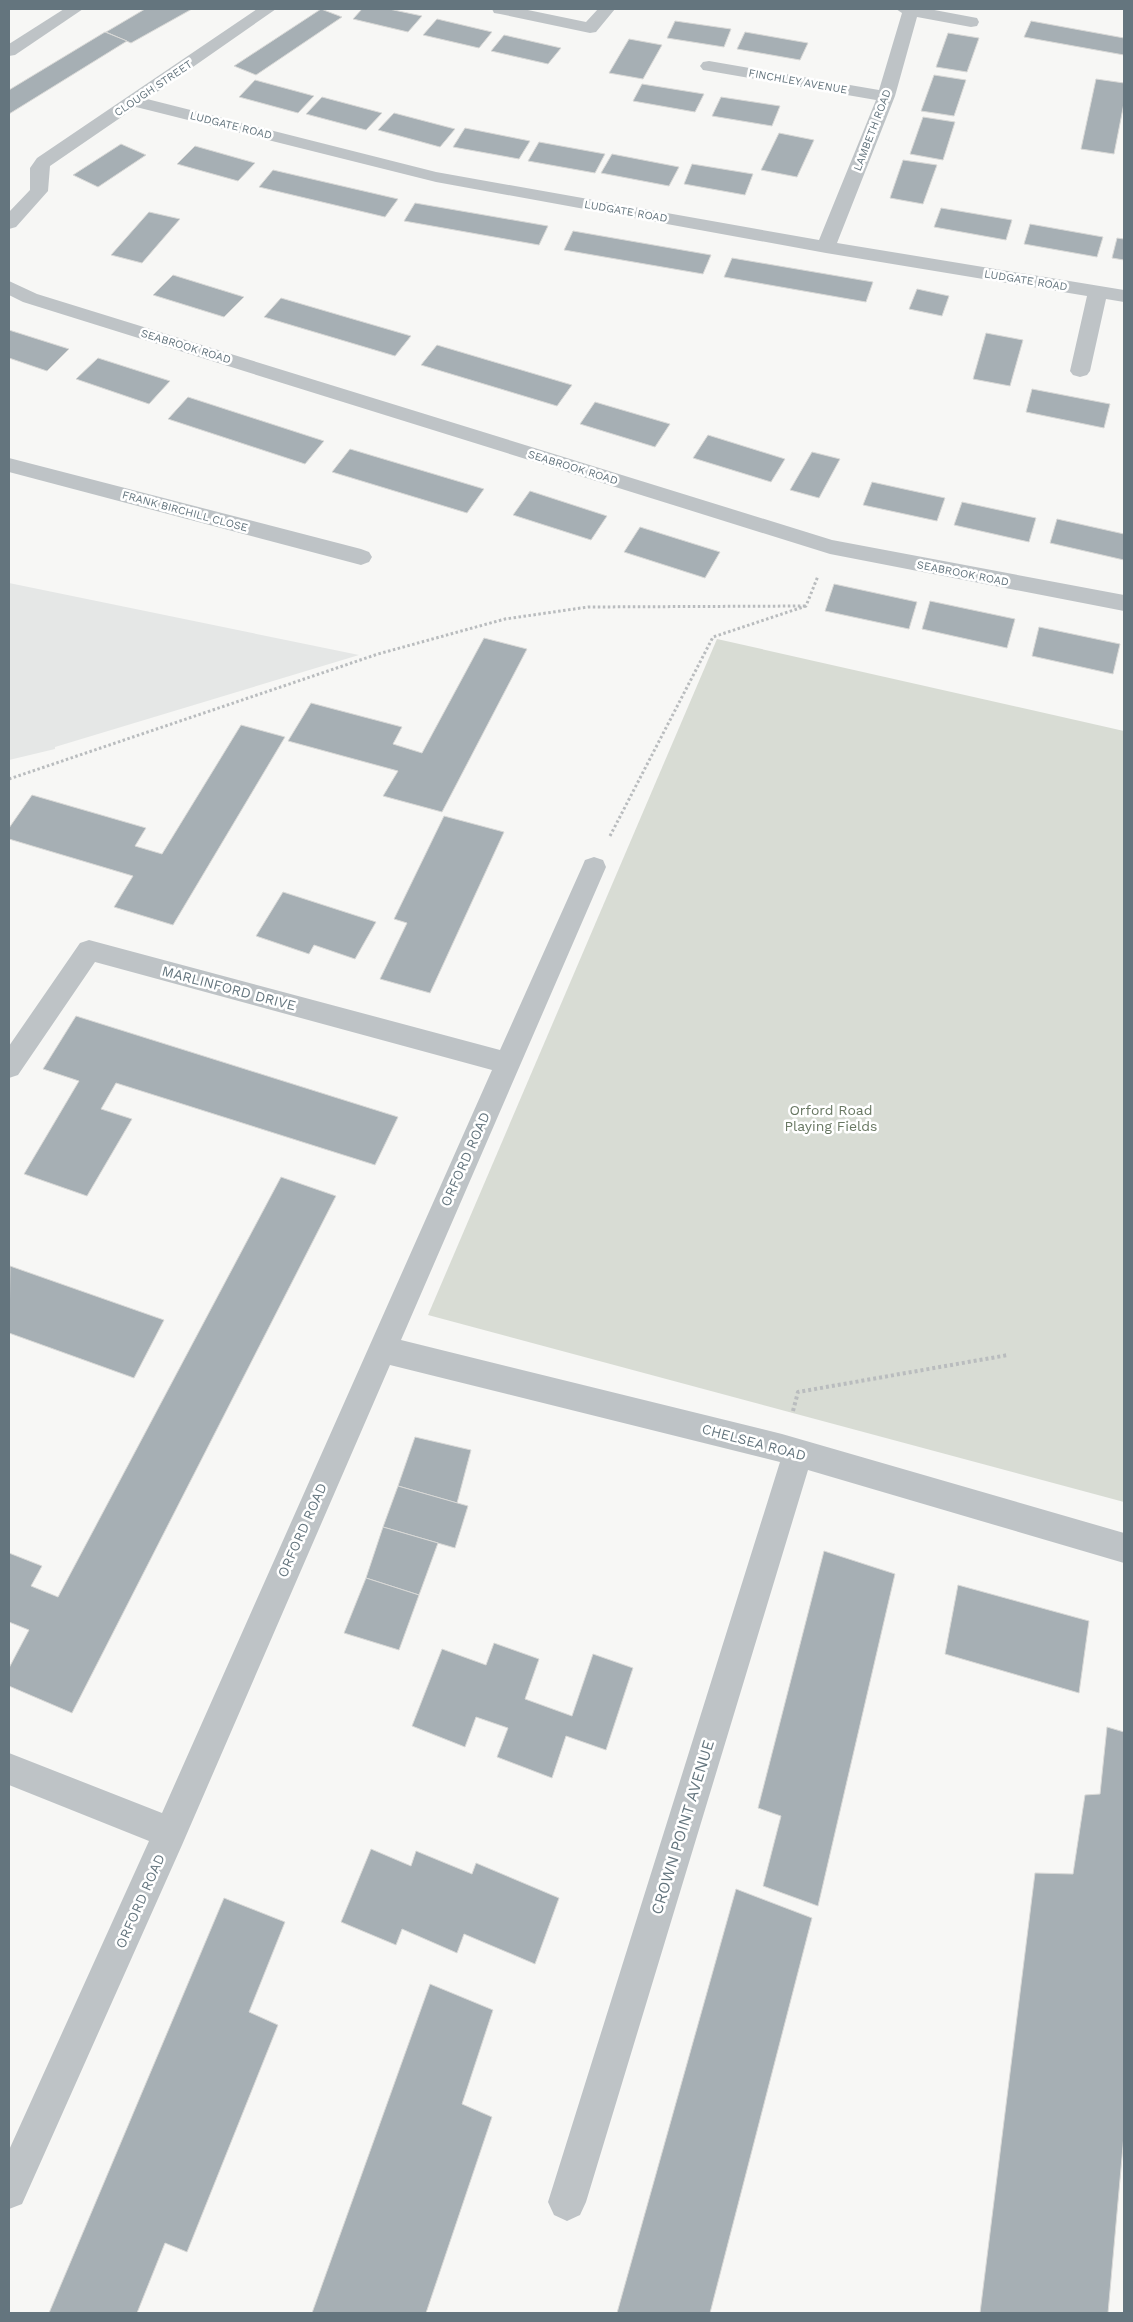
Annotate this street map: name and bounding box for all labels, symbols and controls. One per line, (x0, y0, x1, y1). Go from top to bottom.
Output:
street label: CLOUGH STREET (112, 57, 195, 119)
street label: FINCHLEY AVENUE (748, 66, 848, 97)
street label: LAMBETH ROAD (851, 87, 894, 173)
street label: LUDGATE ROAD (188, 109, 273, 142)
street label: LUDGATE ROAD (583, 198, 669, 225)
street label: LUDGATE ROAD (983, 267, 1069, 294)
street label: SEABROOK ROAD (139, 327, 233, 366)
street label: SEABROOK ROAD (526, 448, 620, 487)
street label: FRANK BIRCHILL CLOSE (121, 488, 249, 535)
street label: SEABROOK ROAD (916, 558, 1010, 589)
street label: MARLINFORD DRIVE (160, 962, 298, 1014)
park label: Orford Road Playing Fields (785, 1102, 877, 1134)
street label: ORFORD ROAD (437, 1109, 493, 1209)
street label: CHELSEA ROAD (700, 1420, 808, 1464)
street label: ORFORD ROAD (274, 1480, 330, 1580)
street label: CROWN POINT AVENUE (647, 1738, 718, 1917)
street label: ORFORD ROAD (112, 1851, 168, 1951)

